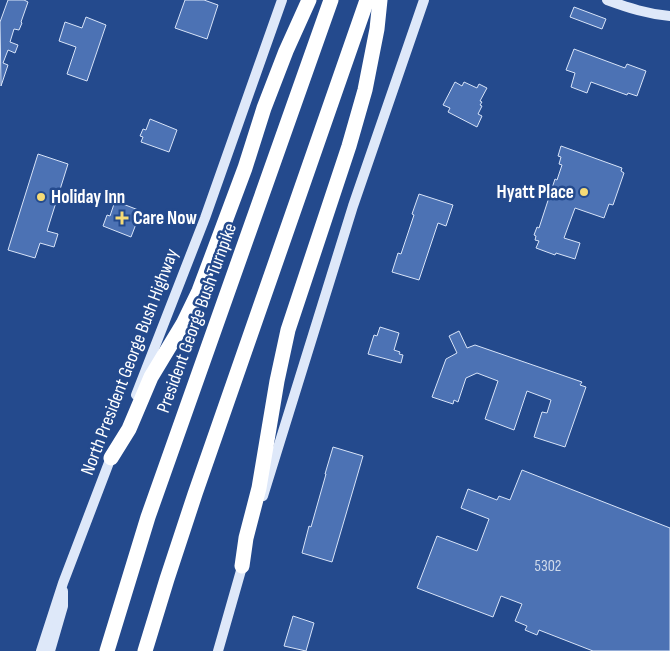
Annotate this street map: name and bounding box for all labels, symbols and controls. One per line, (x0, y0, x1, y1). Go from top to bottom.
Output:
place label: Hyatt Place (497, 181, 574, 204)
place label: Holiday Inn (51, 186, 125, 209)
marker: Hyatt Place (578, 186, 590, 198)
marker: Holiday Inn (35, 191, 47, 203)
place label: Care Now (133, 207, 197, 230)
marker: Care Now (115, 211, 129, 225)
street label: President George Bush Turnpike (152, 220, 242, 416)
street label: North President George Bush Highway (76, 245, 184, 478)
house number: 5302 (535, 557, 561, 576)

